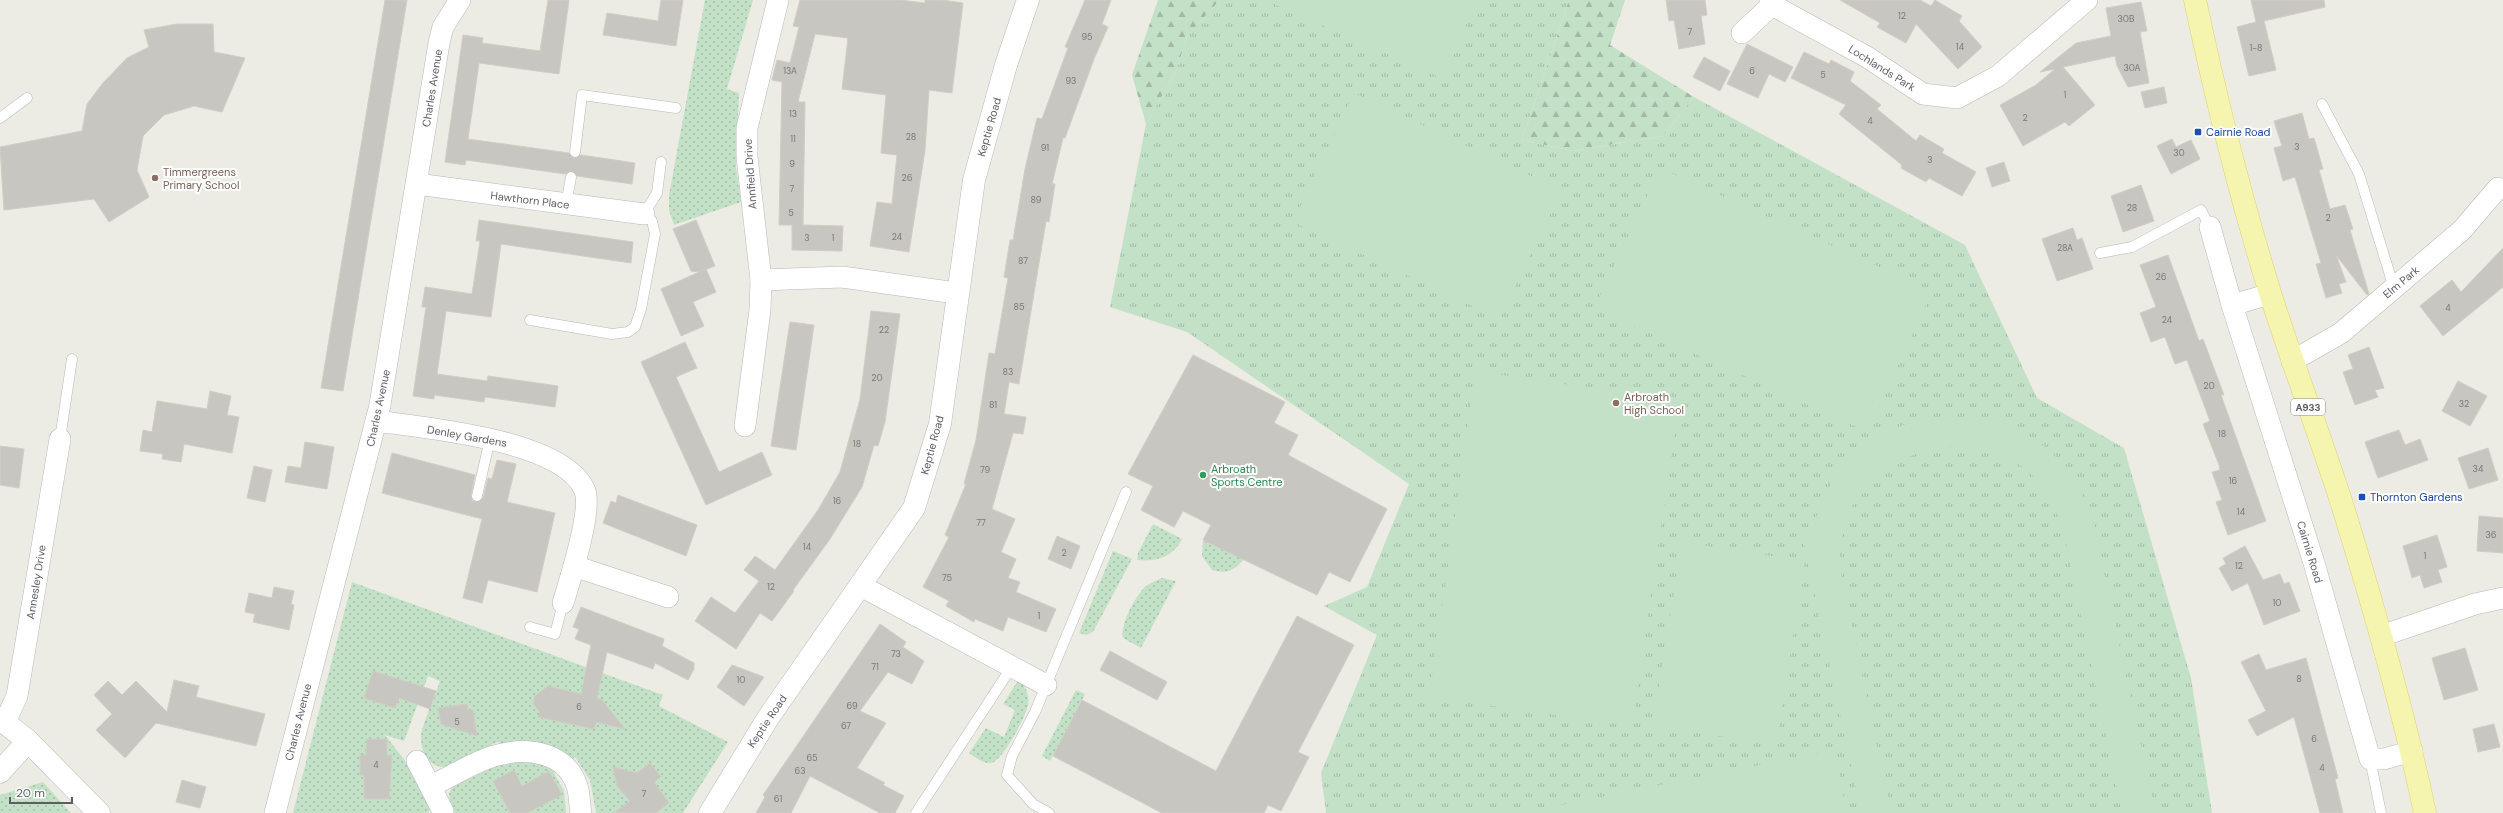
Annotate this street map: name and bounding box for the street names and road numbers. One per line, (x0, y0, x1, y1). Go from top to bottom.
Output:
street label: Lochlands Park (1846, 42, 1919, 94)
street label: Charles Avenue (419, 48, 445, 128)
street label: Keptie Road (974, 96, 1004, 158)
street label: Annfield Drive (741, 138, 759, 210)
street label: Hawthorn Place (490, 188, 570, 212)
street label: Elm Park (2380, 262, 2422, 301)
street label: Charles Avenue (363, 368, 393, 448)
road number: A933 (2291, 399, 2325, 415)
street label: Keptie Road (917, 414, 947, 476)
street label: Denley Gardens (426, 422, 508, 450)
street label: Cairnie Road (2294, 519, 2326, 585)
street label: Annesley Drive (23, 544, 49, 620)
street label: Charles Avenue (282, 682, 314, 762)
street label: Keptie Road (744, 692, 790, 750)

